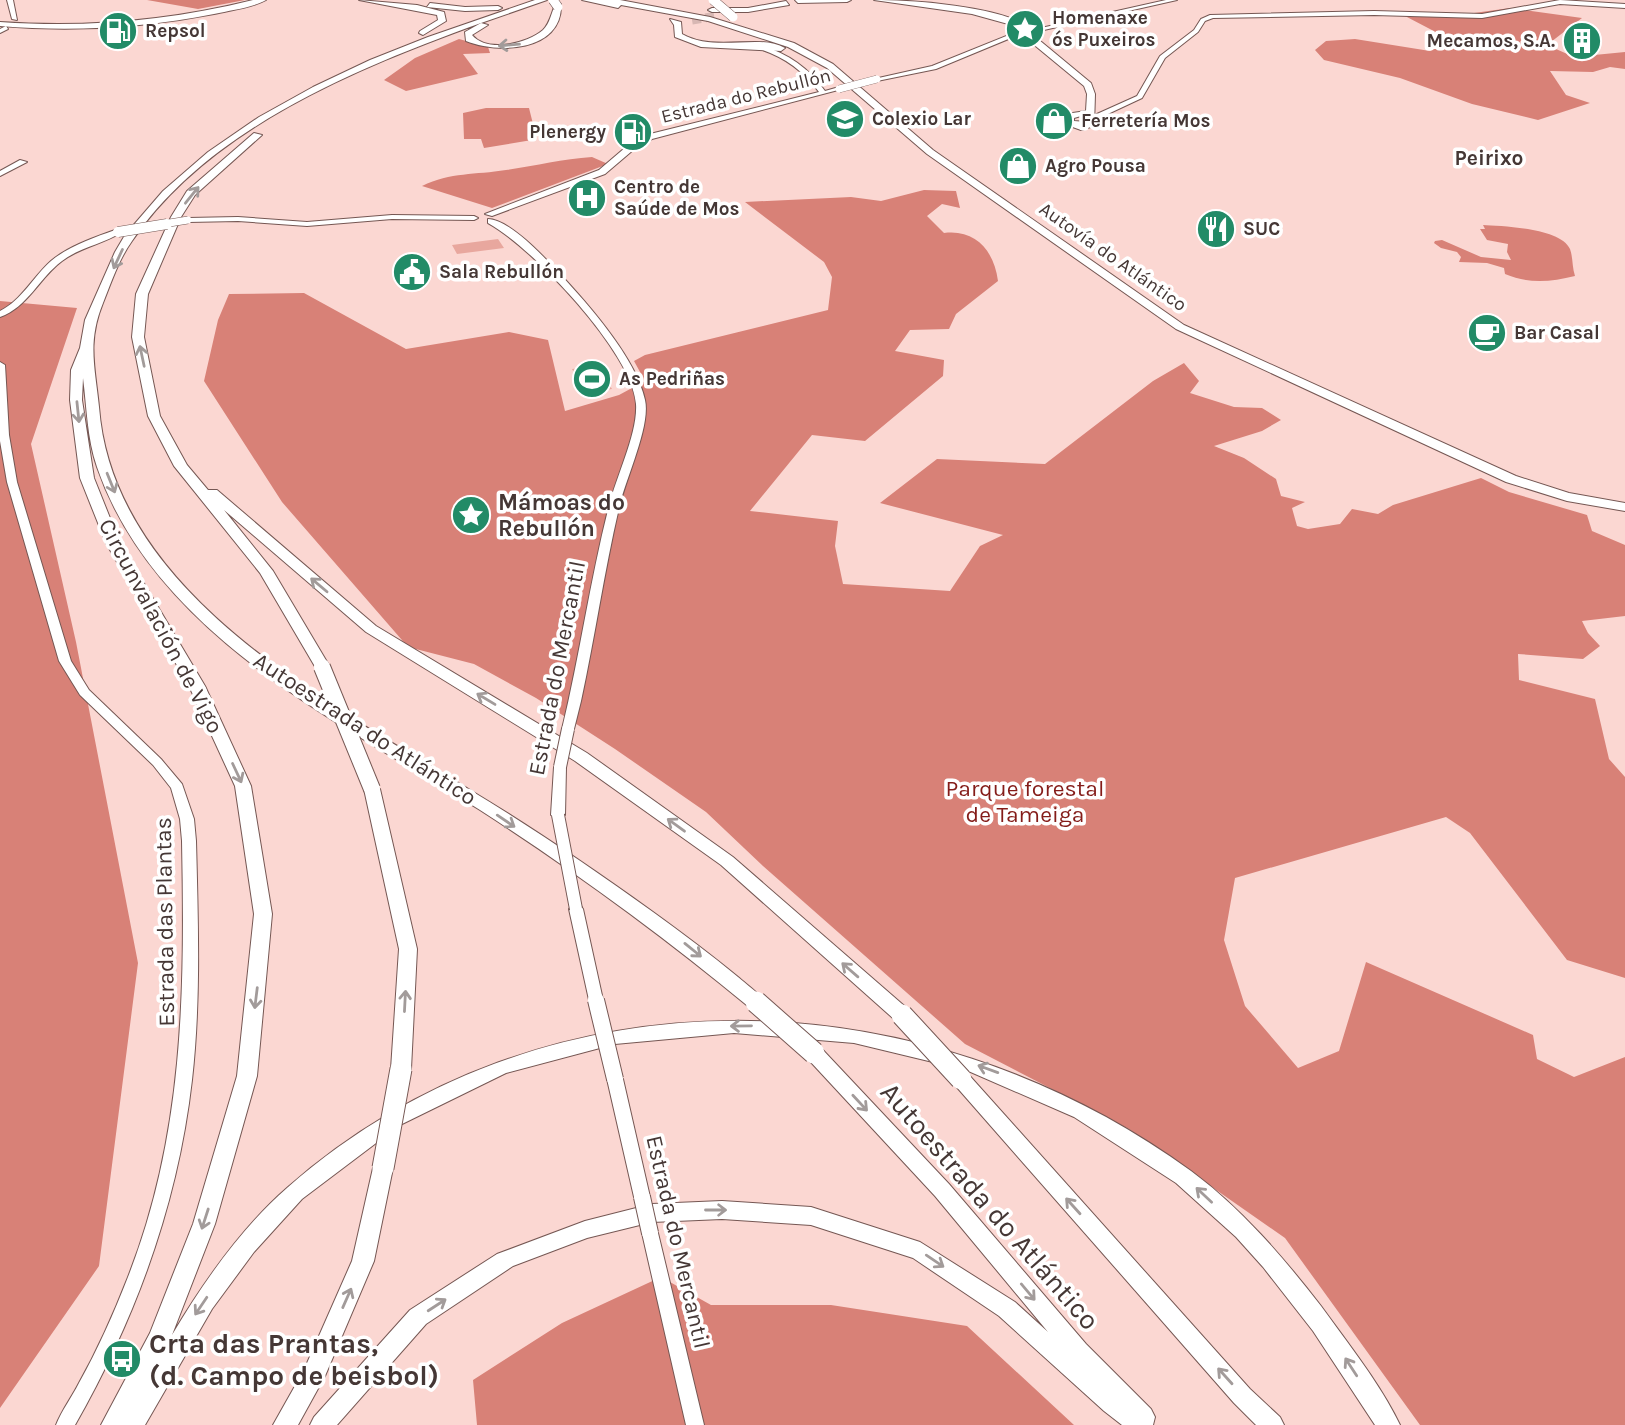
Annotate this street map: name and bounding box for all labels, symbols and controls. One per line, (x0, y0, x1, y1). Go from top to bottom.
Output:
place label: Homenaxe ós Puxeiros (1052, 7, 1156, 51)
place icon: Homenaxe ós Puxeiros (1004, 8, 1046, 50)
fuel station icon: Repsol (97, 10, 139, 52)
place label: Repsol (145, 20, 205, 42)
building icon: Mecamos, S.A. (1561, 20, 1603, 62)
place label: Mecamos, S.A. (1427, 30, 1555, 52)
one-way arrow (499, 39, 521, 52)
street label: Estrada do Rebullón (659, 64, 833, 128)
school or university icon: Colexio Lar (824, 98, 866, 140)
shop icon: Ferretería Mos (1033, 100, 1075, 142)
place label: Colexio Lar (872, 108, 971, 130)
place label: Ferretería Mos (1081, 110, 1210, 132)
fuel station icon: Plenergy (612, 111, 654, 153)
place label: Plenergy (529, 121, 606, 143)
shop icon: Agro Pousa (997, 145, 1039, 187)
district label: Peirixo (1455, 146, 1523, 170)
place label: Agro Pousa (1045, 155, 1146, 177)
place label: Centro de Saúde de Mos (614, 176, 740, 220)
hospital icon: Centro de Saúde de Mos (566, 177, 608, 219)
one-way arrow (184, 186, 200, 204)
street label: Autovía do Atlántico (1035, 198, 1191, 316)
restaurant icon: SUC (1195, 208, 1237, 250)
place label: SUC (1243, 218, 1280, 240)
one-way arrow (111, 248, 124, 269)
public building icon: Sala Rebullón (391, 251, 433, 293)
place label: Sala Rebullón (439, 261, 564, 283)
cafe icon: Bar Casal (1466, 312, 1508, 354)
place label: Bar Casal (1514, 322, 1600, 344)
one-way arrow (134, 345, 148, 368)
sports icon: As Pedriñas (571, 358, 613, 400)
place label: As Pedriñas (619, 368, 725, 390)
one-way arrow (71, 400, 84, 423)
one-way arrow (106, 472, 119, 494)
place label: Mámoas do Rebullón (498, 489, 625, 542)
place icon: Mámoas do Rebullón (450, 494, 492, 536)
street label: Circunvalación de Vigo (93, 514, 229, 738)
street label: Estrada do Mercantil (523, 558, 591, 778)
one-way arrow (310, 577, 328, 593)
street label: Autoestrada do Atlántico (249, 647, 481, 811)
one-way arrow (477, 692, 497, 706)
one-way arrow (231, 762, 244, 784)
park label: Parque forestal de Tameiga (946, 775, 1104, 828)
one-way arrow (496, 814, 515, 828)
street label: Estrada das Plantas (150, 817, 180, 1027)
one-way arrow (667, 818, 686, 832)
one-way arrow (684, 943, 702, 958)
one-way arrow (842, 962, 860, 978)
one-way arrow (250, 986, 263, 1009)
one-way arrow (399, 990, 412, 1013)
one-way arrow (729, 1019, 752, 1033)
one-way arrow (977, 1061, 999, 1074)
street label: Autoestrada do Atlántico (874, 1076, 1106, 1336)
one-way arrow (852, 1094, 869, 1111)
street label: Estrada do Mercantil (640, 1133, 716, 1351)
one-way arrow (1196, 1187, 1213, 1204)
one-way arrow (1065, 1198, 1082, 1215)
one-way arrow (705, 1203, 728, 1217)
one-way arrow (198, 1207, 211, 1229)
one-way arrow (925, 1254, 944, 1268)
one-way arrow (1020, 1282, 1036, 1300)
one-way arrow (341, 1287, 354, 1309)
one-way arrow (194, 1296, 208, 1315)
one-way arrow (426, 1298, 446, 1312)
place label: Crta das Prantas, (d. Campo de beisbol) (149, 1327, 439, 1392)
bus stop icon: Crta das Prantas, (d. Campo de beisbol) (101, 1338, 143, 1380)
one-way arrow (1344, 1358, 1358, 1378)
one-way arrow (1216, 1368, 1233, 1385)

